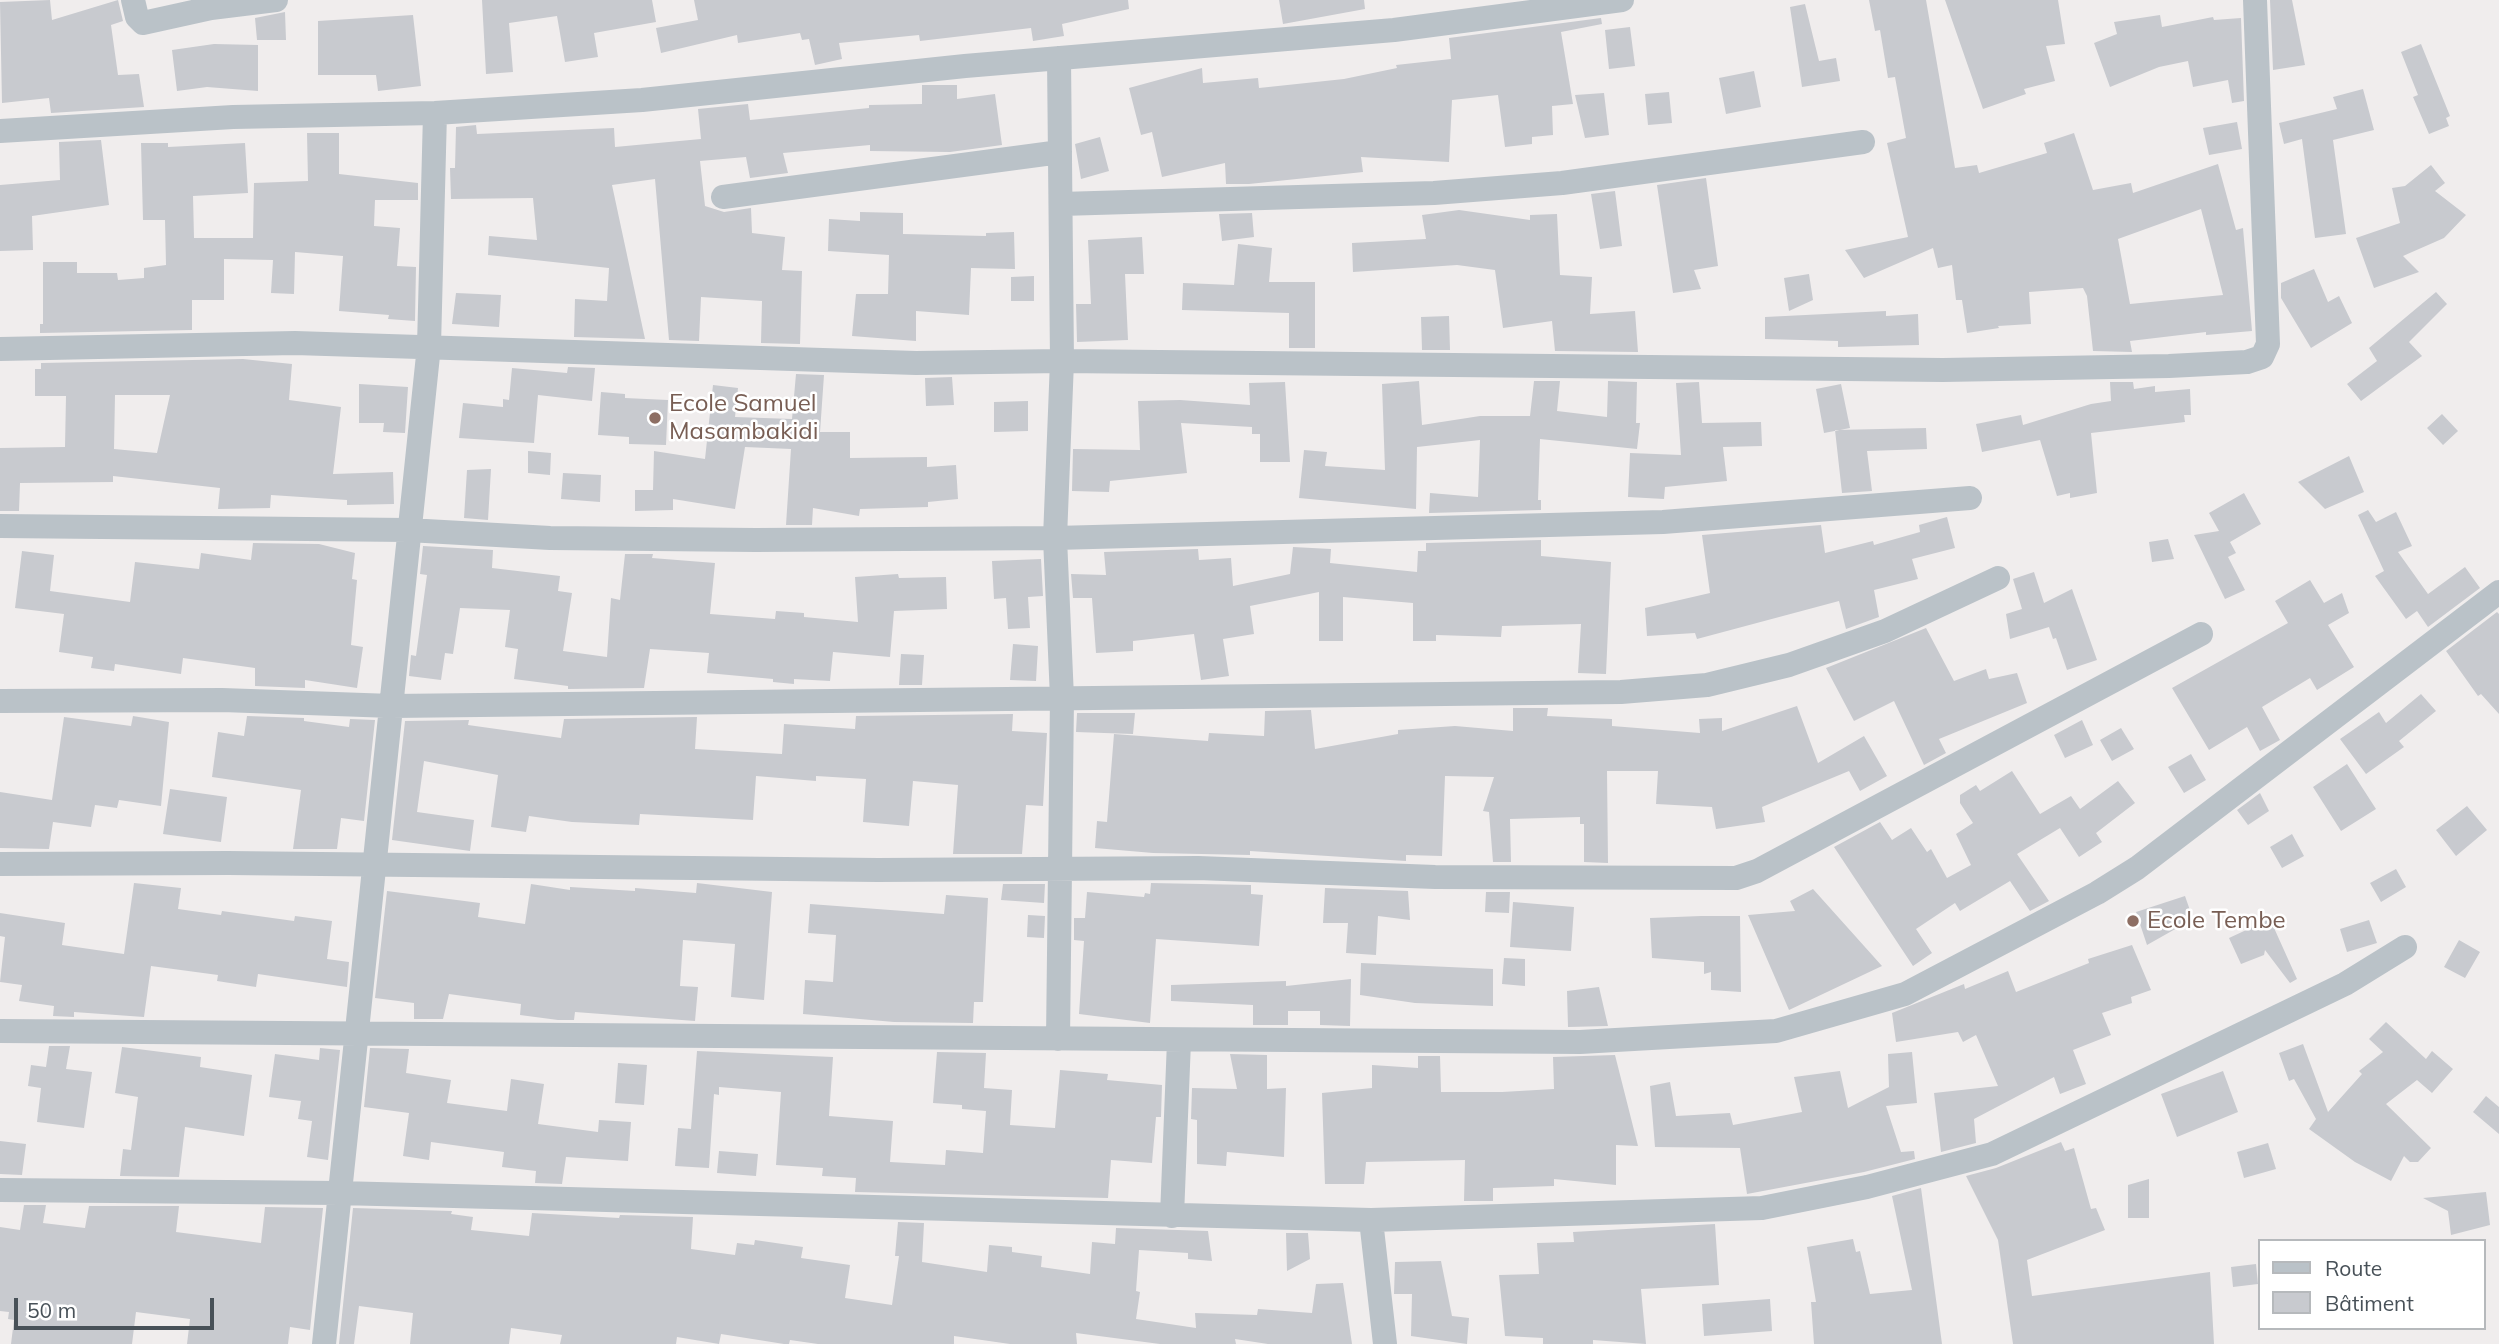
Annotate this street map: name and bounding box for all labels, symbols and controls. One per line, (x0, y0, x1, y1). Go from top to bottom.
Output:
place label: Ecole Samuel Masambakidi (669, 390, 818, 446)
marker: Ecole Samuel Masambakidi (647, 410, 663, 426)
place label: Ecole Tembe (2147, 907, 2286, 935)
marker: Ecole Tembe (2125, 913, 2141, 929)
legend (2258, 1239, 2485, 1330)
text: Route (2325, 1255, 2382, 1281)
scale bar (18, 1284, 217, 1328)
text: Bâtiment (2325, 1290, 2414, 1316)
text: 50 m (27, 1297, 76, 1323)

